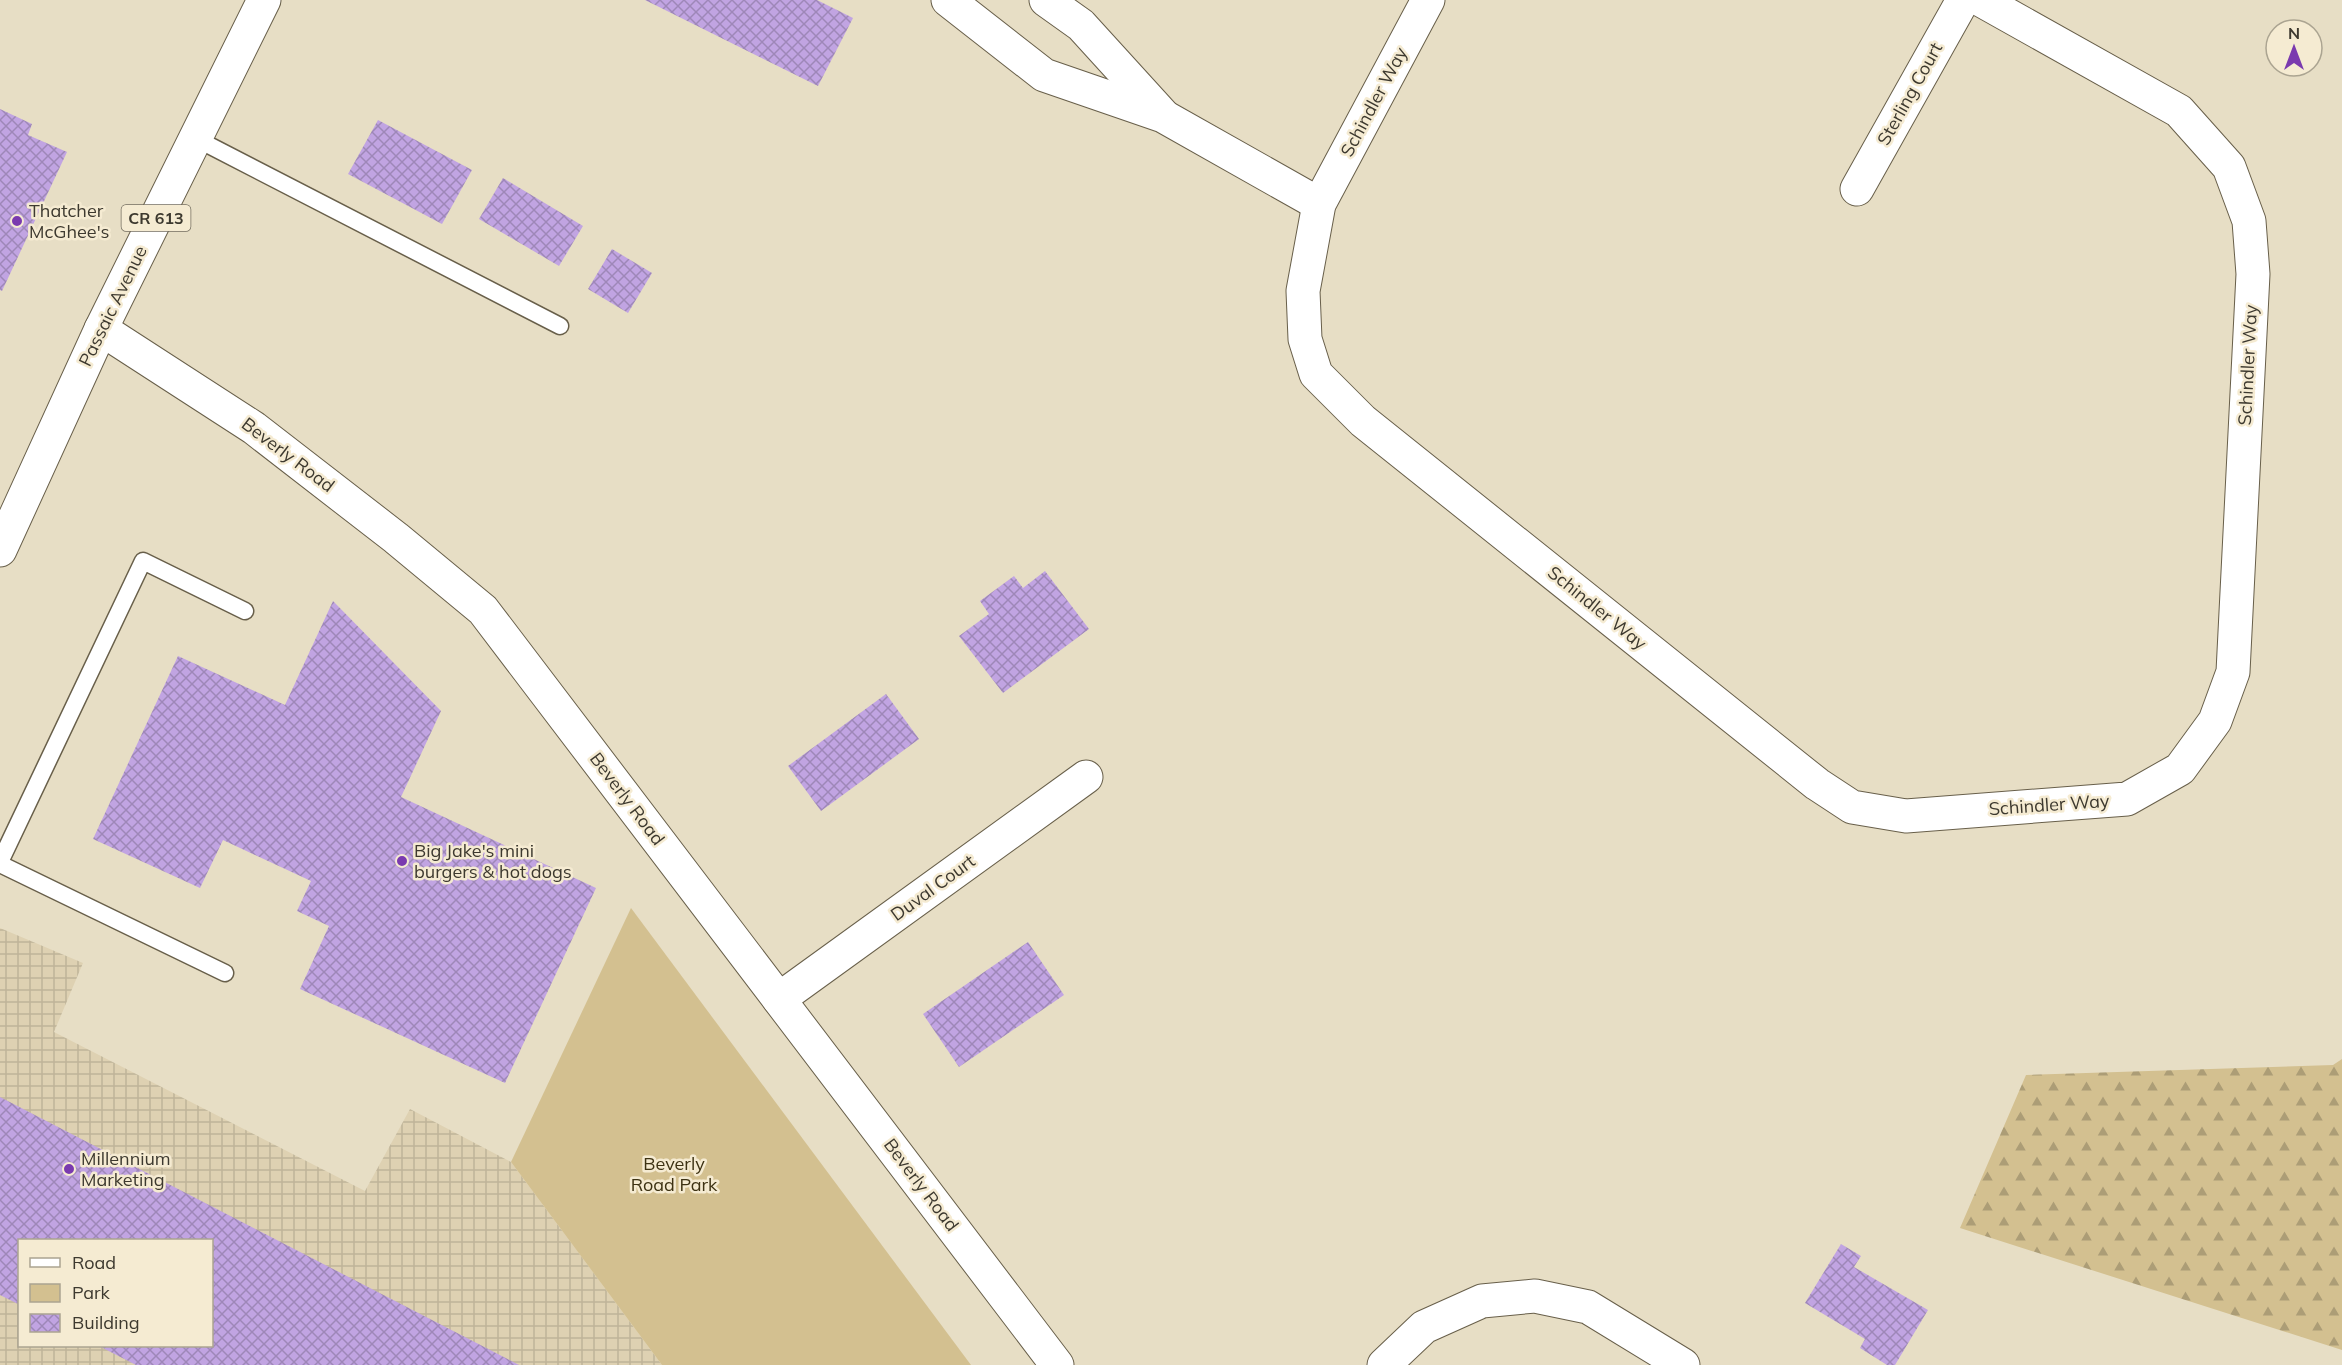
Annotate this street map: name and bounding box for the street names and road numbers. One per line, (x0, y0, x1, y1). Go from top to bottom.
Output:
street label: Sterling Court (1872, 38, 1947, 149)
street label: Schindler Way (1335, 43, 1412, 161)
road number: CR 613 (122, 205, 190, 231)
street label: Passaic Avenue (73, 242, 152, 370)
street label: Schindler Way (2233, 304, 2262, 426)
street label: Beverly Road (237, 412, 339, 497)
street label: Schindler Way (1543, 561, 1652, 655)
street label: Beverly Road (585, 748, 670, 850)
street label: Schindler Way (1988, 789, 2110, 820)
street label: Duval Court (886, 849, 979, 926)
street label: Beverly Road (879, 1134, 964, 1236)

